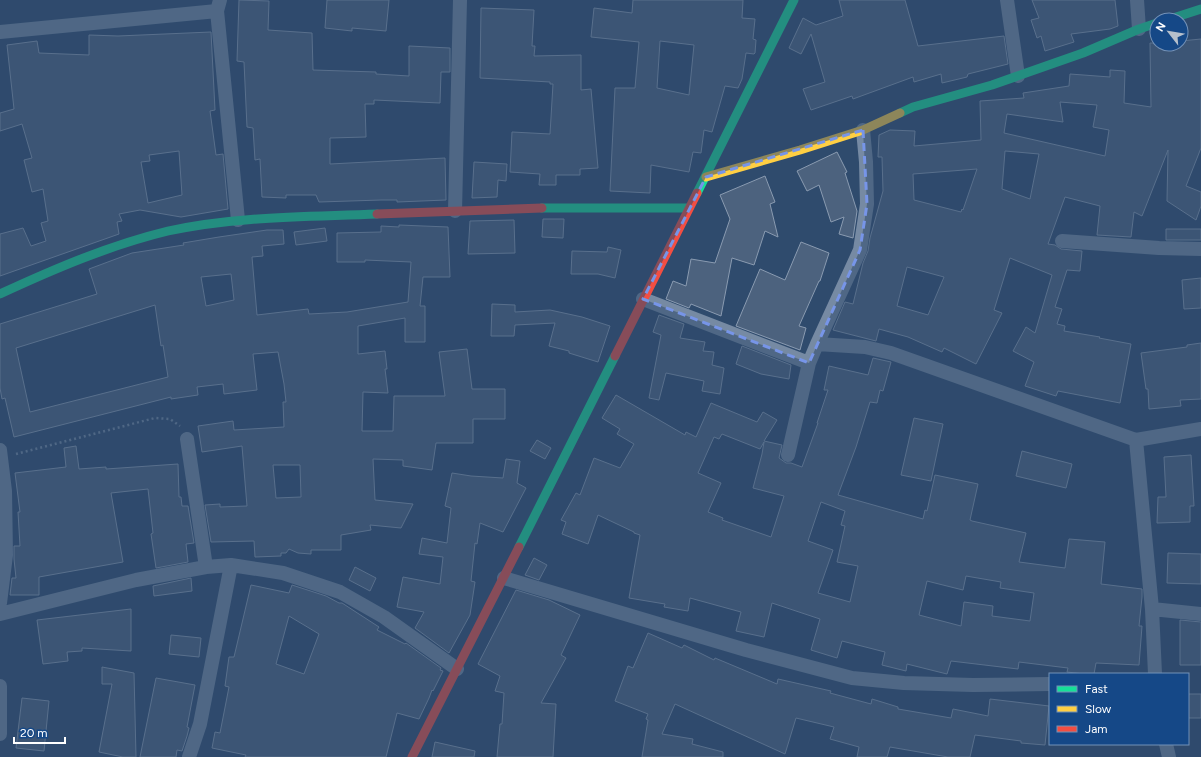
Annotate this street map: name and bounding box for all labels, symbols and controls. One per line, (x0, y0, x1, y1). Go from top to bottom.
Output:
north arrow (1149, 12, 1189, 52)
text: N (1153, 20, 1169, 34)
legend (1049, 673, 1189, 745)
text: Fast (1085, 682, 1108, 696)
text: Slow (1085, 702, 1112, 716)
scale bar (14, 719, 65, 745)
text: Jam (1085, 722, 1108, 736)
text: 20 m (20, 726, 48, 740)

